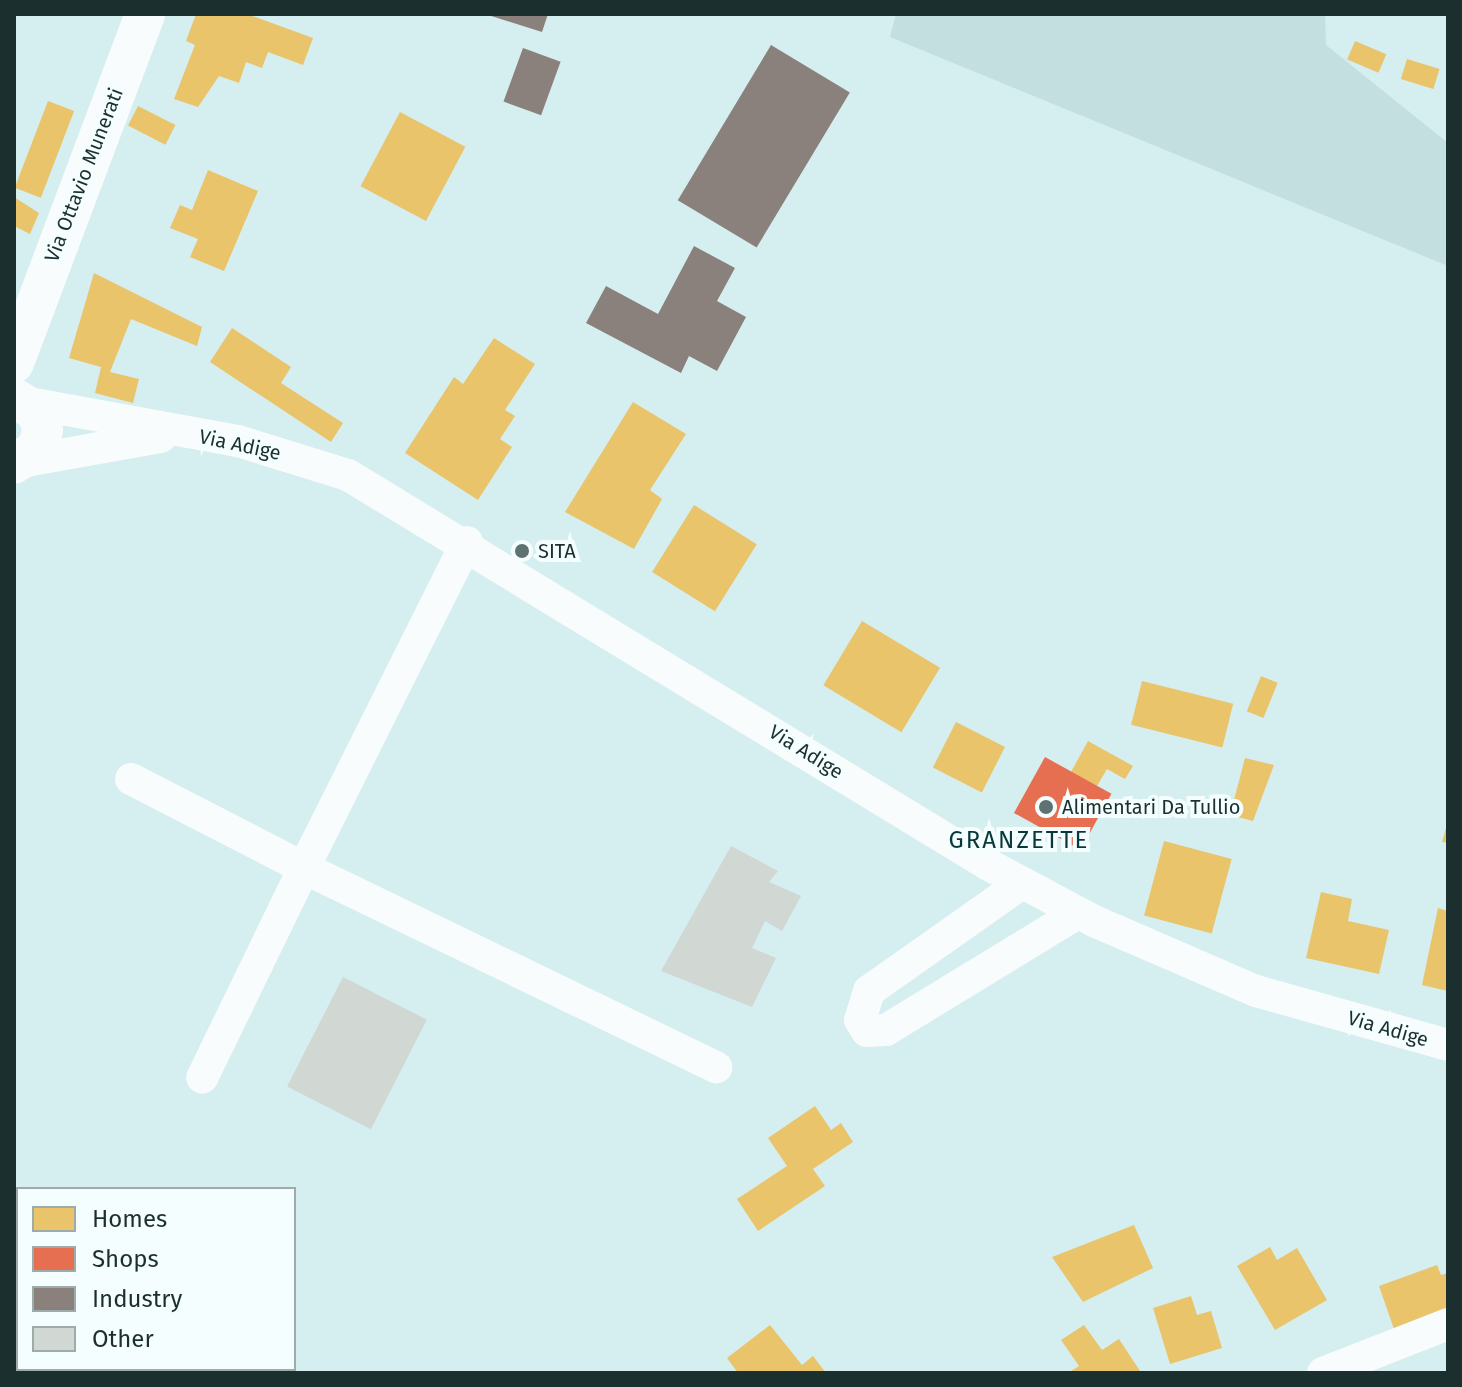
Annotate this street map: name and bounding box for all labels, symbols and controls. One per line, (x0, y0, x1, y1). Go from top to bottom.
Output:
street label: Via Ottavio Munerati (40, 84, 128, 266)
street label: Via Adige (197, 425, 283, 465)
place label: SITA (538, 539, 576, 563)
marker: SITA (513, 542, 531, 560)
street label: Via Adige (764, 720, 848, 784)
place label: Alimentari Da Tullio (1062, 795, 1240, 819)
marker: Alimentari Da Tullio (1037, 798, 1055, 816)
district label: GRANZETTE (949, 827, 1089, 855)
street label: Via Adige (1345, 1006, 1431, 1052)
legend (16, 1187, 296, 1371)
text: Homes (92, 1205, 167, 1233)
text: Shops (92, 1245, 159, 1273)
text: Industry (92, 1285, 182, 1313)
text: Other (92, 1325, 154, 1353)

